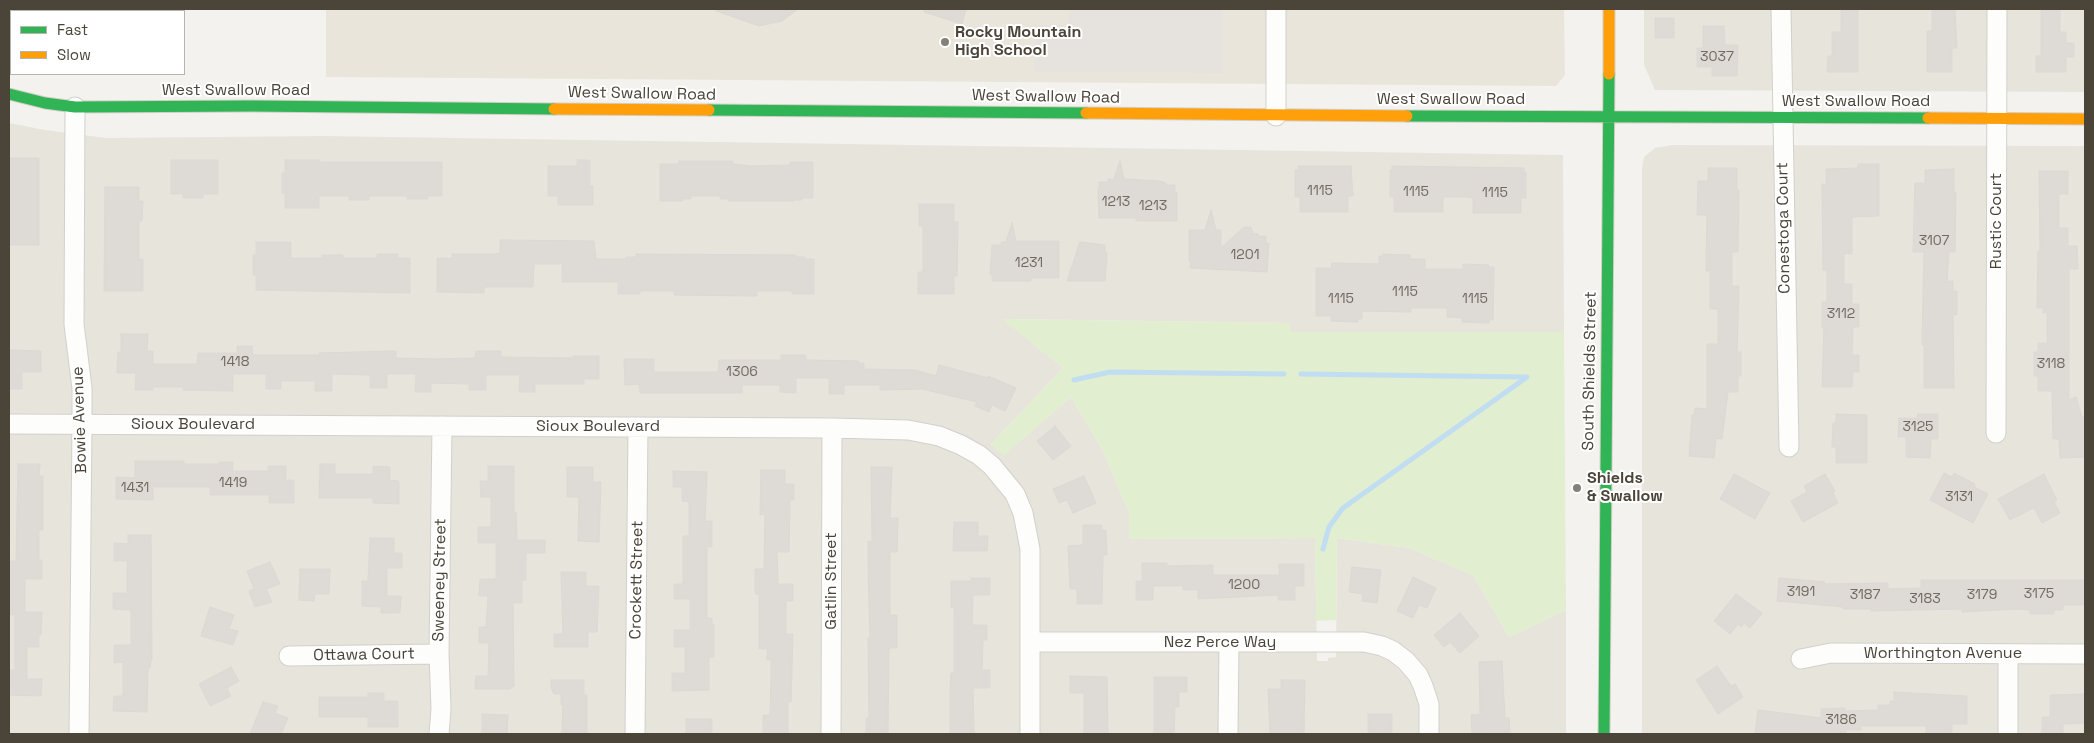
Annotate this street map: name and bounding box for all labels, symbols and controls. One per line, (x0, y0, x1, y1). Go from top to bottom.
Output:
legend (10, 10, 185, 75)
text: Fast (57, 20, 88, 39)
place label: Rocky Mountain High School (955, 23, 1081, 61)
marker: Rocky Mountain High School (939, 36, 951, 48)
text: Slow (57, 45, 91, 64)
house number: 3037 (1700, 49, 1734, 65)
street label: West Swallow Road (162, 81, 310, 101)
street label: West Swallow Road (568, 83, 716, 105)
street label: West Swallow Road (972, 86, 1120, 108)
street label: West Swallow Road (1377, 90, 1525, 110)
street label: West Swallow Road (1782, 92, 1930, 112)
street label: Conestoga Court (1773, 162, 1795, 294)
street label: Rustic Court (1987, 173, 2007, 269)
house number: 1115 (1307, 183, 1333, 199)
house number: 1115 (1403, 184, 1429, 200)
house number: 1115 (1482, 185, 1508, 201)
house number: 1213 (1102, 194, 1130, 210)
house number: 1213 (1139, 198, 1167, 214)
house number: 3107 (1919, 233, 1949, 249)
house number: 1201 (1230, 247, 1260, 263)
house number: 1231 (1015, 255, 1043, 271)
house number: 1115 (1392, 284, 1418, 300)
house number: 1115 (1328, 291, 1354, 307)
house number: 1115 (1462, 291, 1488, 307)
street label: South Shields Street (1579, 291, 1601, 451)
house number: 3112 (1827, 306, 1855, 322)
house number: 1418 (221, 354, 249, 370)
house number: 3118 (2037, 356, 2065, 372)
house number: 1306 (726, 364, 758, 380)
street label: Bowie Avenue (69, 366, 91, 474)
street label: Sioux Boulevard (131, 415, 255, 435)
street label: Sioux Boulevard (536, 417, 660, 437)
house number: 3125 (1903, 419, 1933, 435)
place label: Shields & Swallow (1587, 469, 1663, 507)
house number: 1419 (219, 475, 247, 491)
house number: 1431 (121, 480, 149, 496)
marker: Shields & Swallow (1571, 482, 1583, 494)
house number: 3131 (1945, 489, 1973, 505)
street label: Sweeney Street (429, 518, 451, 642)
street label: Crockett Street (626, 521, 648, 639)
street label: Gatlin Street (822, 532, 842, 630)
house number: 1200 (1228, 577, 1260, 593)
house number: 3191 (1787, 584, 1815, 600)
house number: 3175 (2024, 586, 2054, 602)
house number: 3187 (1850, 587, 1880, 603)
house number: 3179 (1967, 587, 1997, 603)
house number: 3183 (1909, 591, 1941, 607)
street label: Nez Perce Way (1164, 633, 1276, 653)
street label: Worthington Avenue (1864, 644, 2022, 664)
street label: Ottawa Court (313, 645, 415, 665)
house number: 3186 (1825, 712, 1857, 728)

